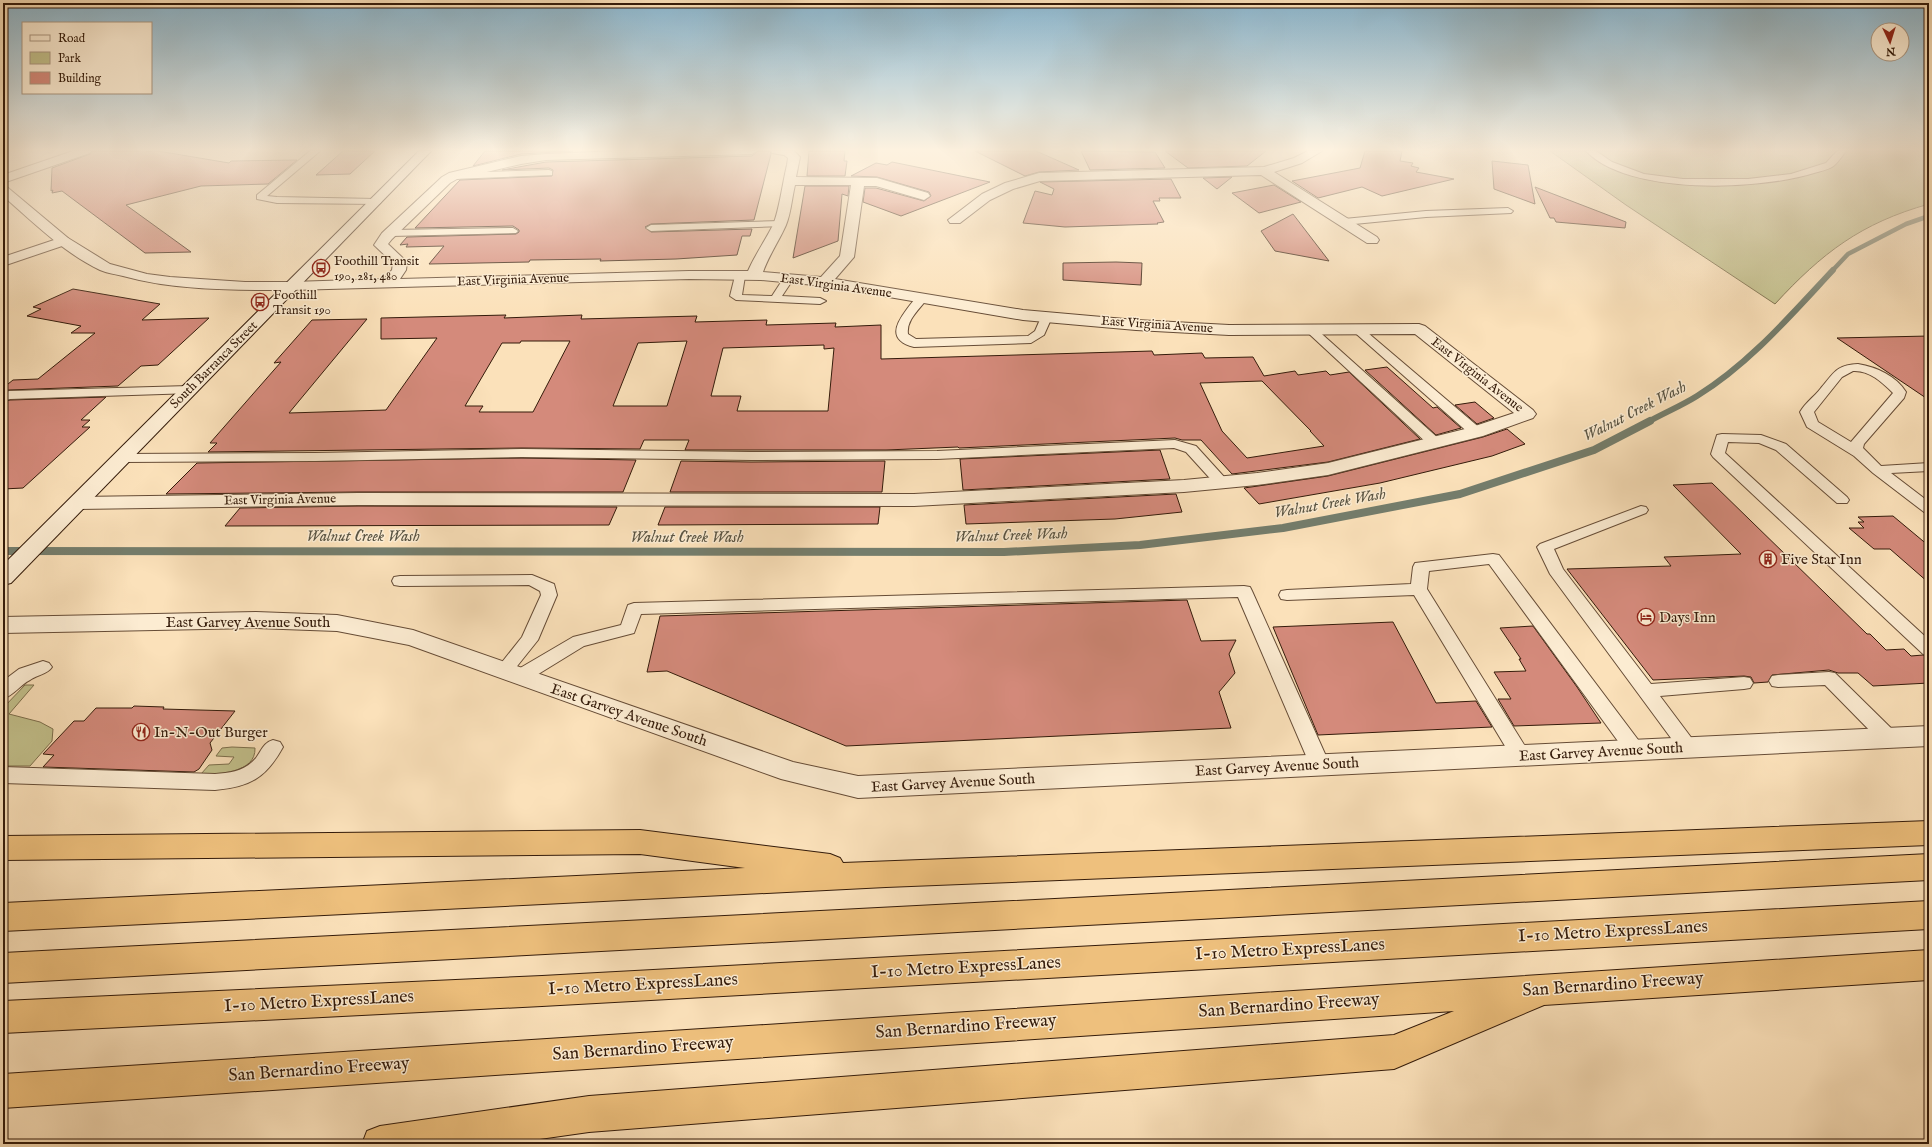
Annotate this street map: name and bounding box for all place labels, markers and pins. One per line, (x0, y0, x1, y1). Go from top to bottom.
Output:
place label: Foothill Transit 190, 281, 480 (334, 253, 420, 285)
bus stop icon: Foothill Transit 190, 281, 480 (311, 258, 331, 278)
place label: Foothill Transit 190 (273, 287, 331, 319)
bus stop icon: Foothill Transit 190 (250, 292, 270, 312)
building icon: Five Star Inn (1758, 549, 1778, 569)
place label: Five Star Inn (1781, 550, 1862, 569)
hotel icon: Days Inn (1636, 607, 1656, 627)
place label: Days Inn (1659, 608, 1716, 627)
restaurant icon: In-N-Out Burger (131, 722, 151, 742)
place label: In-N-Out Burger (154, 723, 268, 742)

